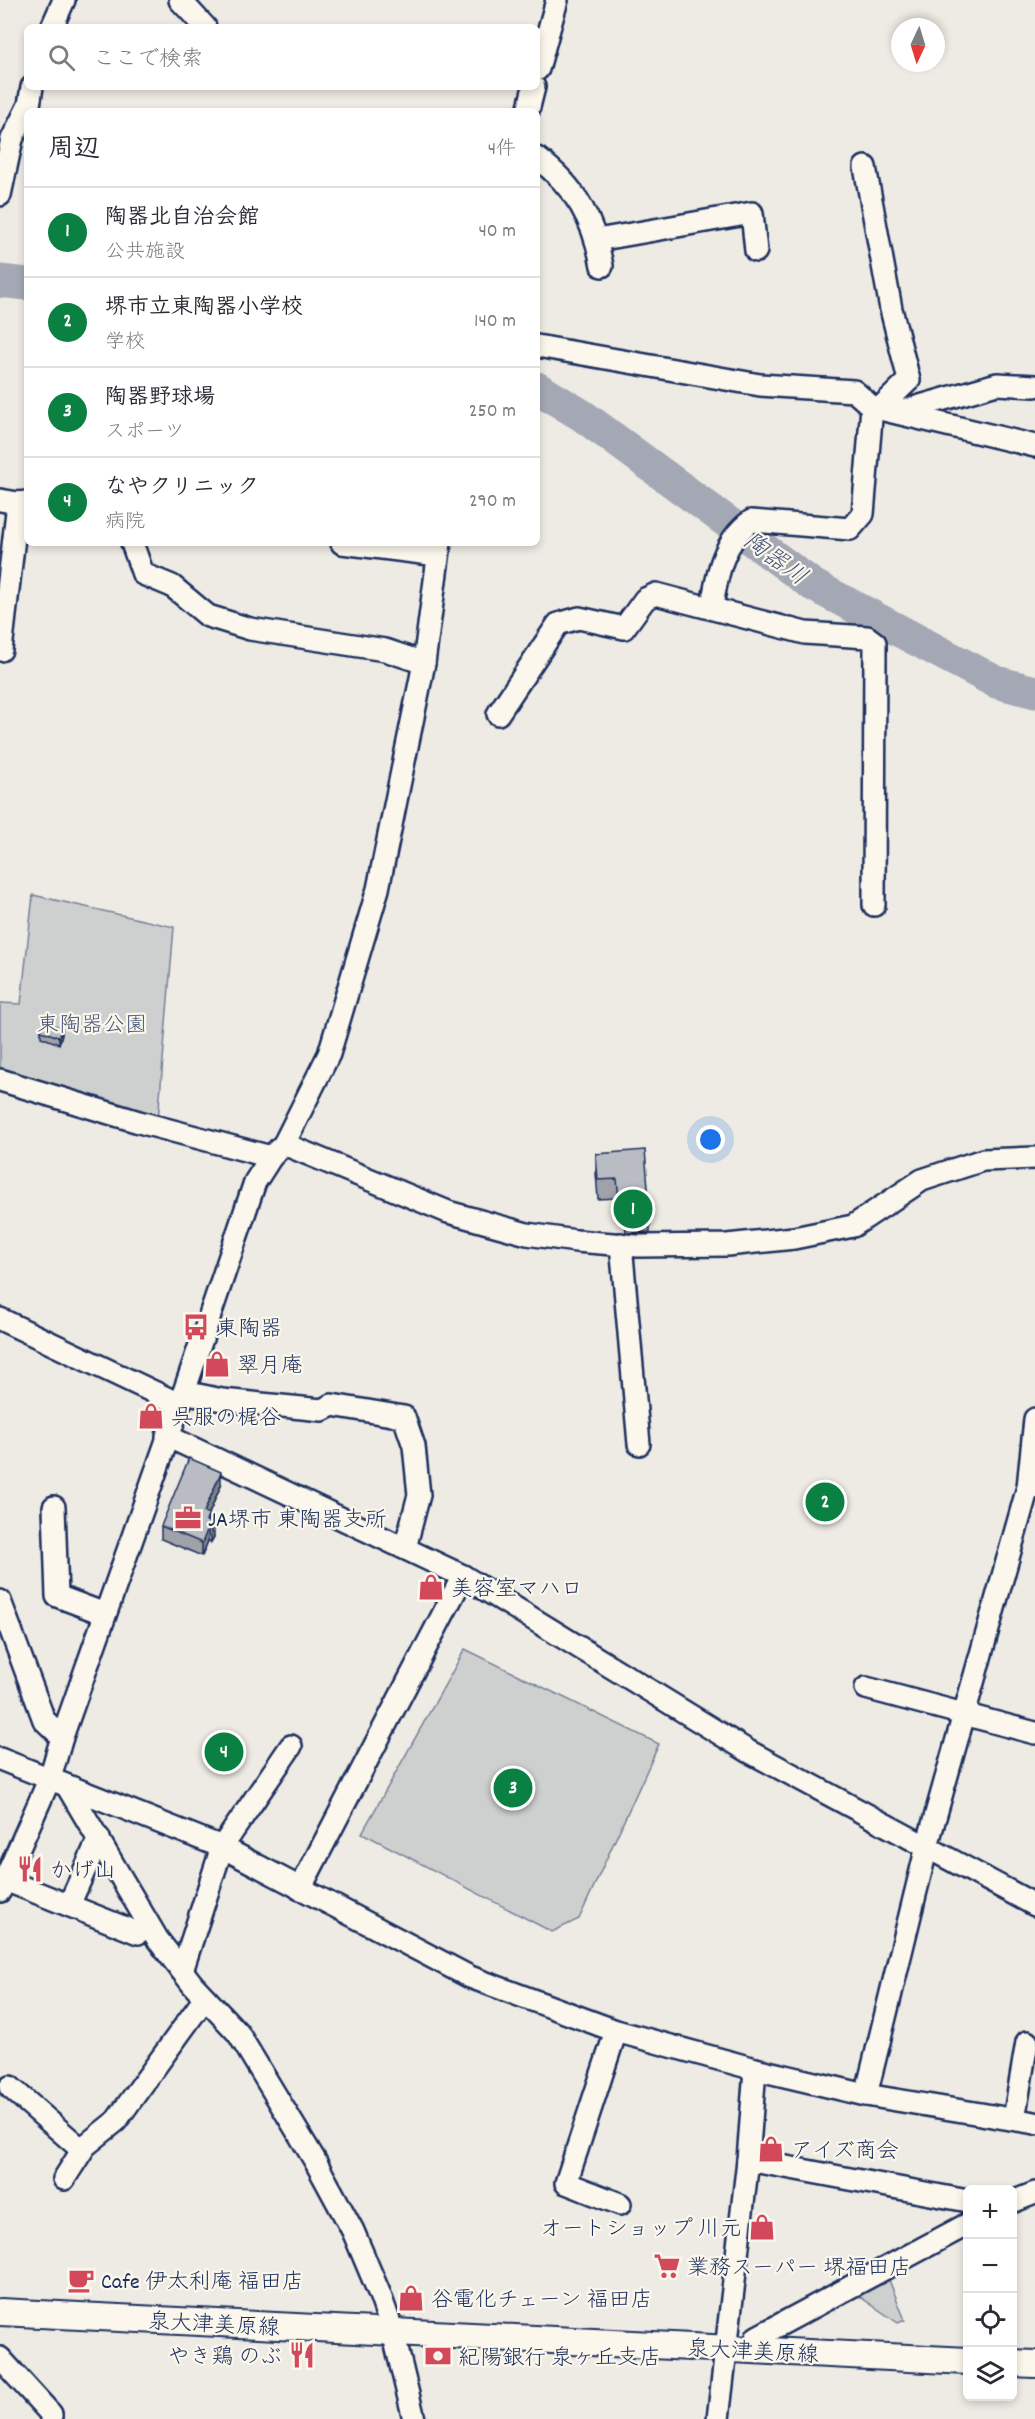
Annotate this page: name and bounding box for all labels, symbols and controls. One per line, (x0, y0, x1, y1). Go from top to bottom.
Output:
north arrow (891, 18, 945, 72)
search box (24, 24, 540, 90)
icon: search (45, 41, 78, 74)
text: ここで検索 (93, 45, 203, 76)
text: 周辺 (48, 132, 100, 169)
text: 4件 (488, 136, 516, 164)
text: 陶器北自治会館 (105, 203, 259, 234)
text: 1 (65, 218, 70, 246)
text: 40 m (478, 218, 516, 246)
text: 公共施設 (105, 239, 185, 267)
text: 堺市立東陶器小学校 (105, 293, 303, 324)
text: 2 (63, 308, 72, 336)
text: 140 m (474, 308, 516, 336)
text: 学校 (105, 329, 145, 357)
text: 陶器野球場 (105, 383, 215, 414)
text: 3 (63, 398, 72, 426)
text: 250 m (469, 398, 516, 426)
text: スポーツ (105, 419, 185, 447)
text: なやクリニック (105, 473, 259, 504)
text: 4 (63, 488, 72, 516)
text: 290 m (469, 488, 516, 516)
text: 病院 (105, 509, 145, 537)
water label: 陶器川 (735, 526, 813, 595)
park label: 東陶器公園 (37, 1011, 147, 1042)
your location (696, 1125, 725, 1154)
pin: 1 (614, 1186, 652, 1232)
bus stop icon: 東陶器 (181, 1312, 211, 1342)
place label: 東陶器 (216, 1315, 282, 1346)
shop icon: 翠月庵 (202, 1349, 232, 1379)
place label: 翠月庵 (237, 1352, 303, 1383)
shop icon: 呉服の梶谷 (136, 1401, 166, 1431)
place label: 呉服の梶谷 (171, 1404, 281, 1435)
pin: 2 (806, 1480, 844, 1524)
office icon: JA堺市 東陶器支所 (173, 1503, 203, 1533)
place label: JA堺市 東陶器支所 (208, 1506, 387, 1537)
shop icon: 美容室マハロ (416, 1572, 446, 1602)
place label: 美容室マハロ (451, 1575, 583, 1606)
pin: 4 (204, 1730, 244, 1774)
pin: 3 (494, 1766, 532, 1810)
restaurant icon: かげ山 (15, 1854, 45, 1884)
place label: かげ山 (50, 1857, 116, 1888)
shop icon: アイズ商会 (756, 2134, 786, 2164)
place label: アイズ商会 (791, 2137, 899, 2168)
map controls (963, 2185, 1017, 2401)
button: + (963, 2185, 1017, 2239)
shop icon: オートショップ 川元 (747, 2212, 777, 2242)
place label: オートショップ 川元 (540, 2215, 742, 2246)
button: − (963, 2239, 1017, 2293)
supermarket icon: 業務スーパー 堺福田店 (652, 2251, 682, 2281)
place label: 業務スーパー 堺福田店 (687, 2254, 911, 2285)
cafe icon: Cafe 伊太利庵 福田店 (66, 2265, 96, 2295)
place label: Cafe 伊太利庵 福田店 (101, 2268, 304, 2299)
shop icon: 谷電化チェーン 福田店 (396, 2283, 426, 2313)
place label: 谷電化チェーン 福田店 (431, 2286, 653, 2317)
button: locate (963, 2293, 1017, 2347)
street label: 泉大津美原線 (147, 2308, 281, 2345)
street label: 泉大津美原線 (686, 2335, 820, 2372)
restaurant icon: やき鶏 のぶ (287, 2340, 317, 2370)
bank icon: 紀陽銀行 泉ヶ丘支店 (423, 2341, 453, 2371)
place label: やき鶏 のぶ (167, 2343, 282, 2374)
place label: 紀陽銀行 泉ヶ丘支店 (458, 2344, 661, 2375)
button: layers (963, 2347, 1017, 2401)

